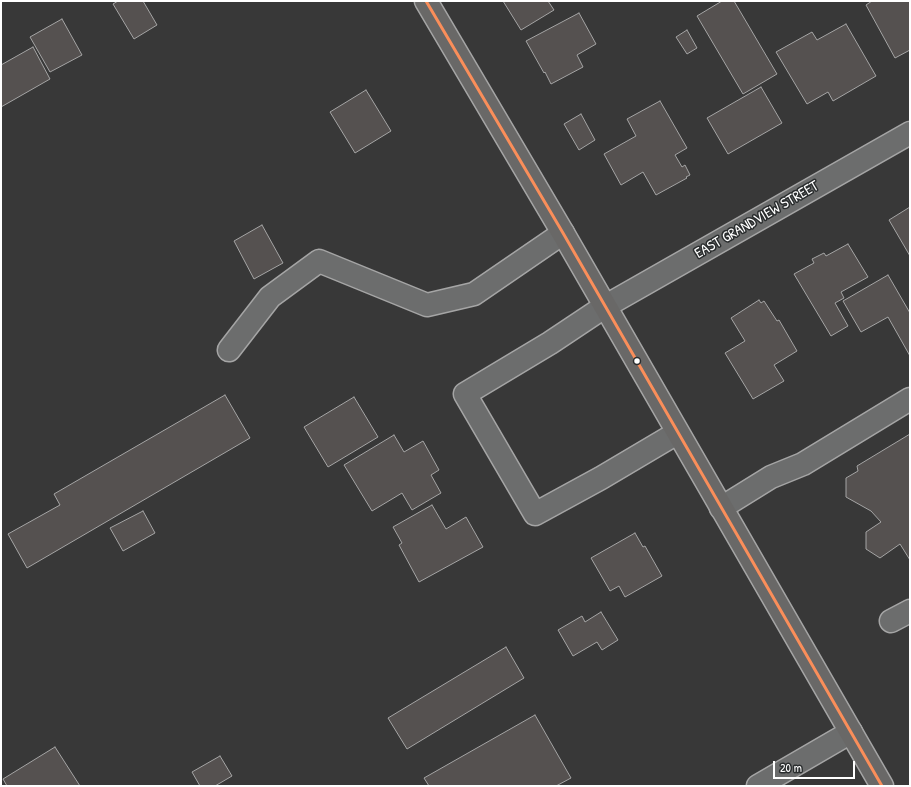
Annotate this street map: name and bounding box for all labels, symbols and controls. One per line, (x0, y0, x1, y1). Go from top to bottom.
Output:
street label: EAST GRANDVIEW STREET (692, 177, 822, 263)
unlabelled marker (632, 356, 642, 366)
scale bar (775, 753, 857, 779)
text: 20 m (780, 759, 802, 776)

